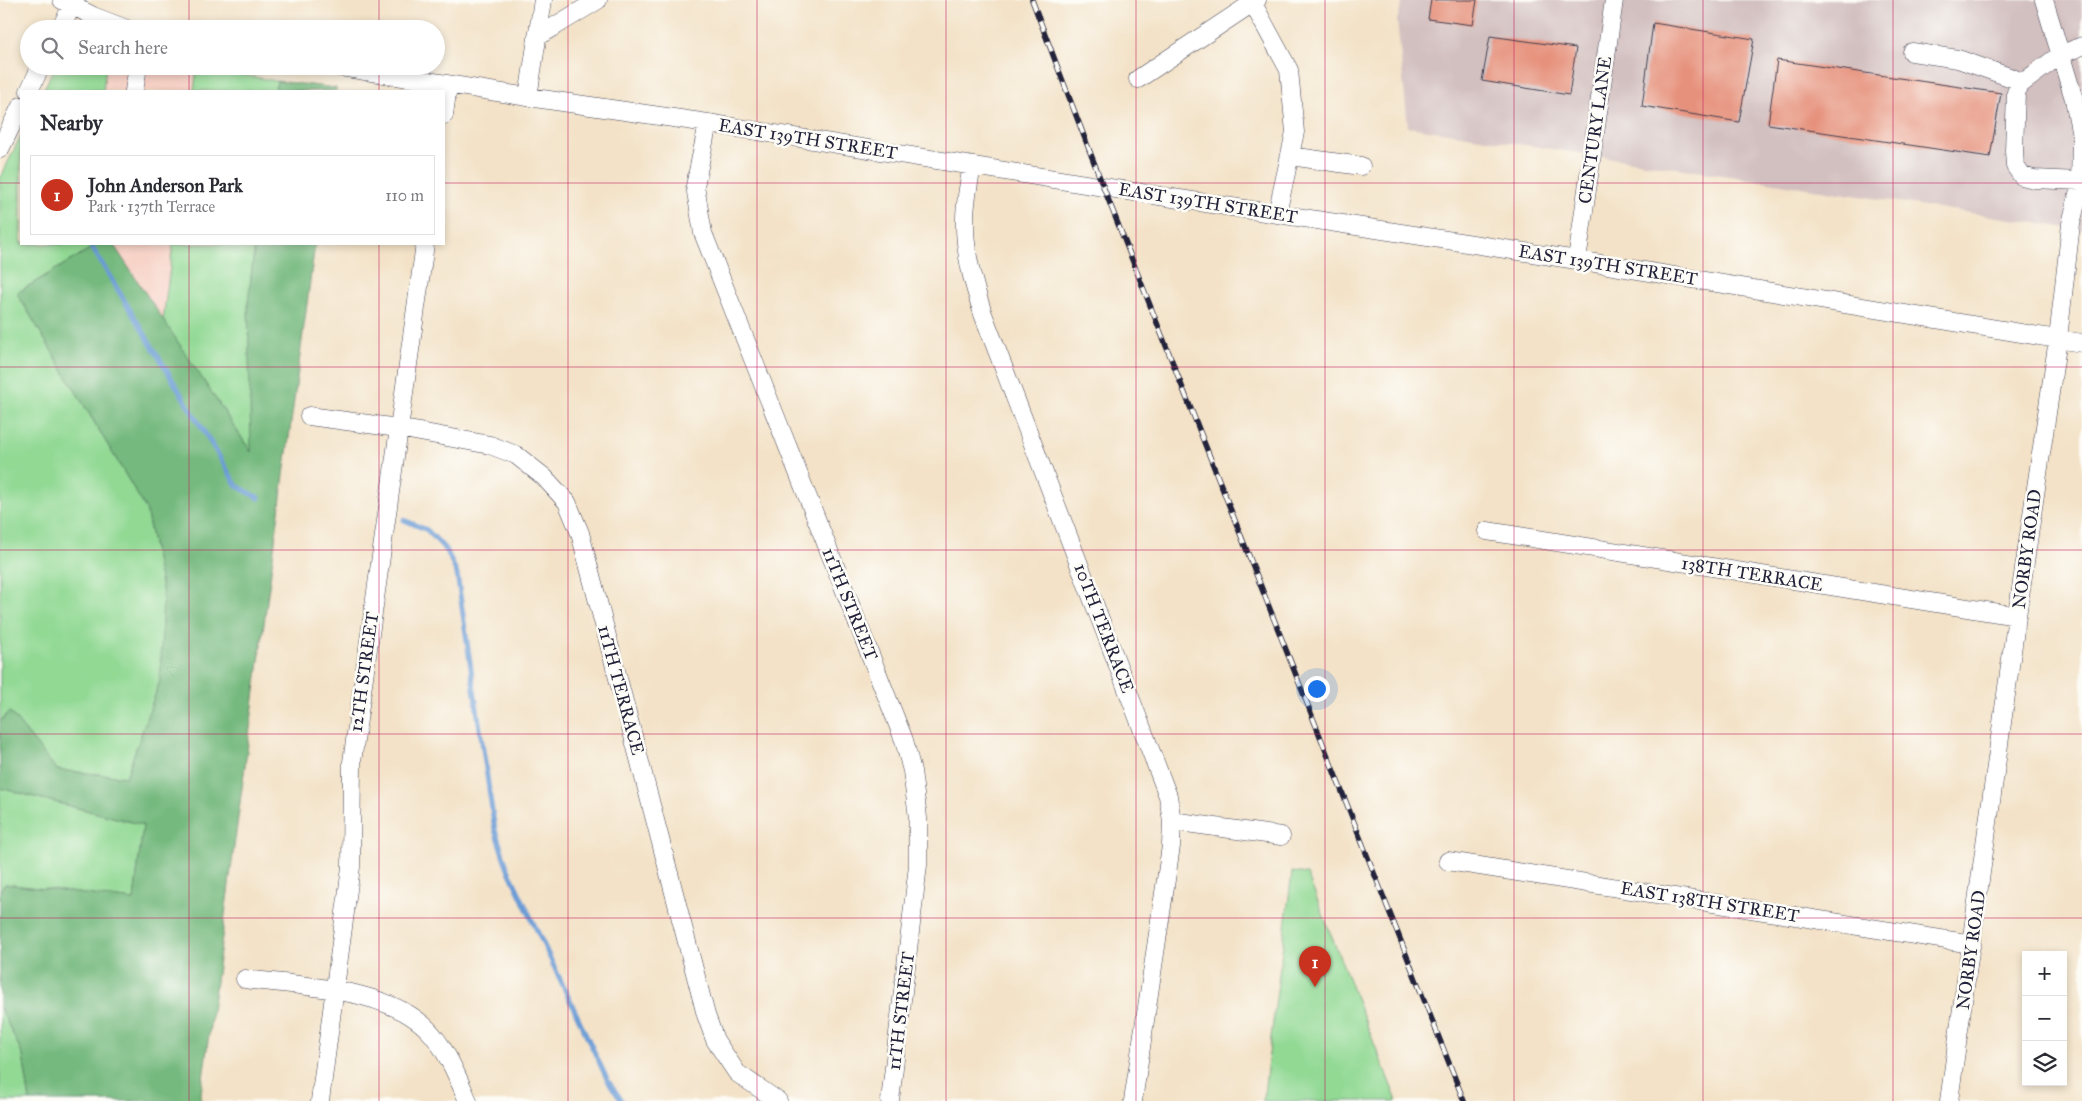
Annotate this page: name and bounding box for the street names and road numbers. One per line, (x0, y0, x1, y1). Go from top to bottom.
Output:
street label: CENTURY LANE (1574, 55, 1616, 205)
street label: EAST 139TH STREET (717, 114, 899, 164)
street label: EAST 139TH STREET (1117, 178, 1299, 228)
street label: EAST 139TH STREET (1517, 240, 1699, 290)
street label: NORBY ROAD (2008, 488, 2046, 610)
street label: 11TH STREET (817, 544, 883, 664)
street label: 138TH TERRACE (1680, 552, 1824, 596)
street label: 10TH TERRACE (1069, 560, 1139, 696)
street label: 12TH STREET (345, 610, 383, 734)
street label: 11TH TERRACE (593, 623, 649, 757)
street label: EAST 138TH STREET (1619, 877, 1801, 927)
street label: NORBY ROAD (1952, 889, 1990, 1011)
street label: 11TH STREET (883, 950, 919, 1072)

